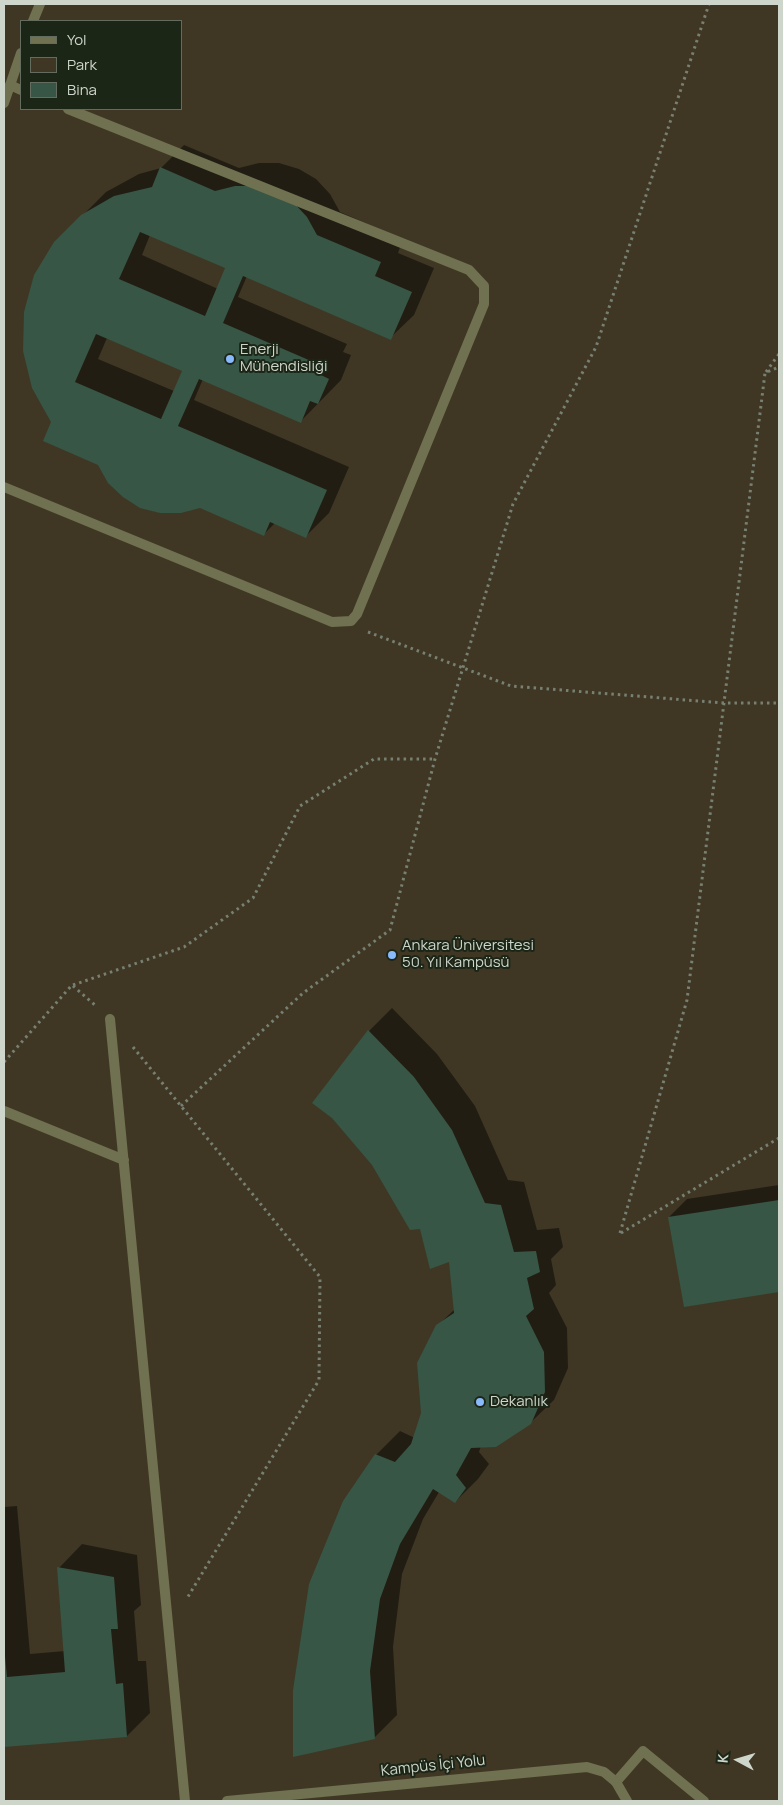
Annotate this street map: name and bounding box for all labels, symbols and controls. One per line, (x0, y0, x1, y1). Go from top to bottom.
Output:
legend (20, 20, 182, 110)
text: Yol (67, 29, 87, 50)
text: Park (67, 54, 97, 75)
text: Bina (67, 79, 97, 100)
place label: Enerji Mühendisliği (240, 341, 327, 376)
marker: Enerji Mühendisliği (224, 353, 236, 365)
place label: Ankara Üniversitesi 50. Yıl Kampüsü (402, 937, 534, 972)
marker: Ankara Üniversitesi 50. Yıl Kampüsü (386, 949, 398, 961)
place label: Dekanlık (490, 1393, 548, 1411)
marker: Dekanlık (474, 1396, 486, 1408)
north arrow (713, 1735, 763, 1785)
street label: Kampüs İçi Yolu (380, 1752, 486, 1780)
text: K (713, 1753, 733, 1764)

